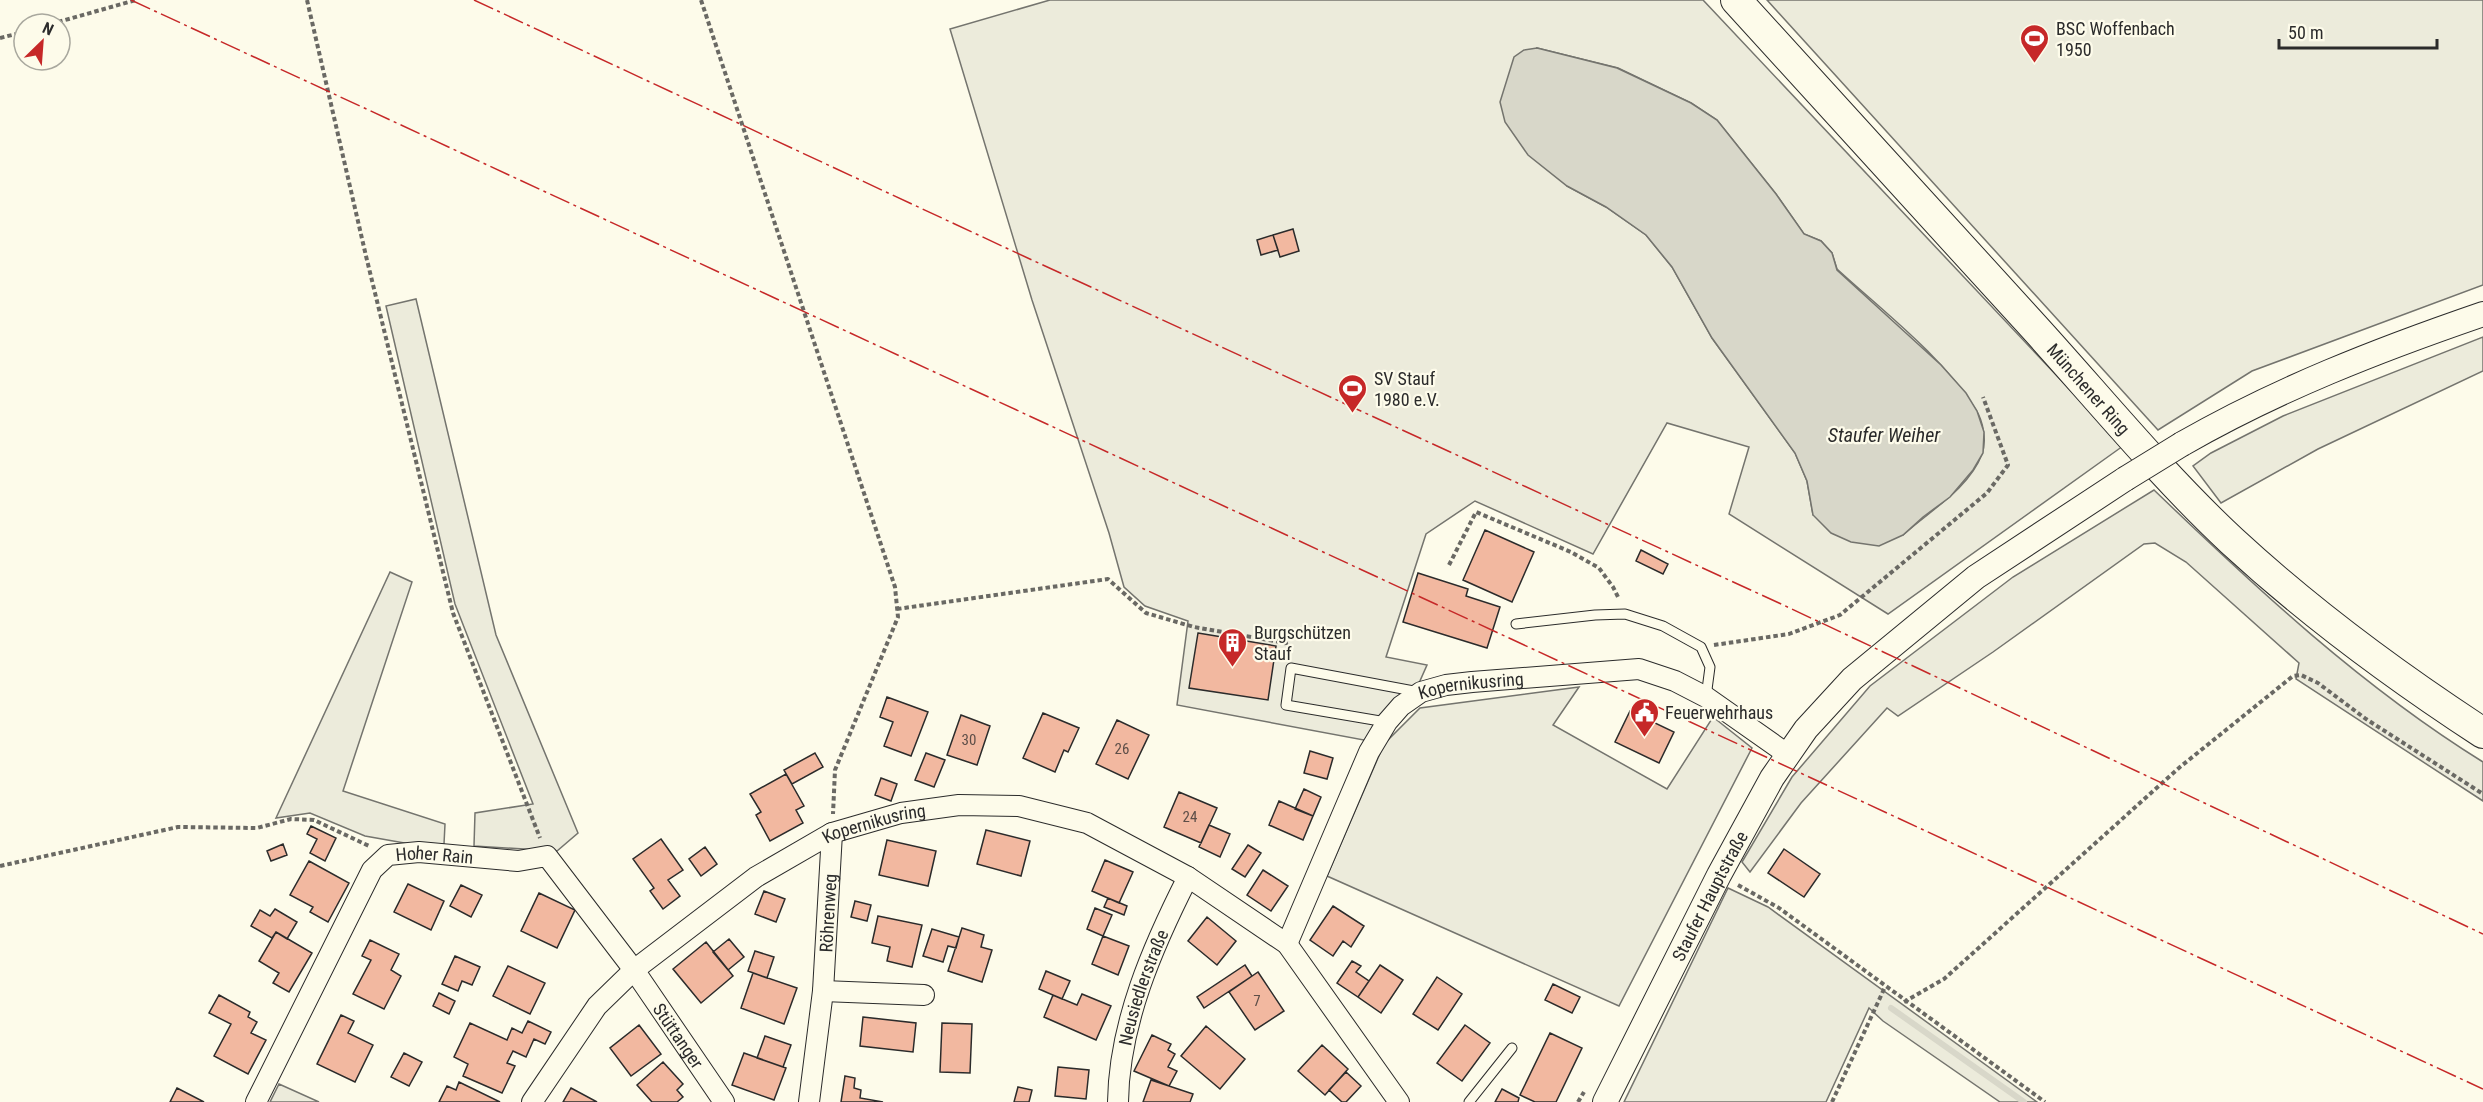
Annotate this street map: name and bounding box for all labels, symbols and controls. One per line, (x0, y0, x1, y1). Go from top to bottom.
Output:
north arrow (12, 12, 72, 72)
scale bar (2279, 12, 2436, 50)
text: N (40, 18, 57, 40)
place label: BSC Woffenbach 1950 (2056, 18, 2175, 60)
sports icon: BSC Woffenbach 1950 (2019, 22, 2051, 64)
text: 50 m (2288, 22, 2323, 43)
street label: Münchener Ring (2043, 339, 2135, 439)
place label: SV Stauf 1980 e.V. (1374, 368, 1440, 410)
sports icon: SV Stauf 1980 e.V. (1337, 372, 1369, 414)
water label: Staufer Weiher (1828, 423, 1941, 447)
place label: Burgschützen Stauf (1254, 622, 1351, 664)
building icon: Burgschützen Stauf (1217, 626, 1249, 668)
street label: Kopernikusring (1416, 668, 1524, 703)
public building icon: Feuerwehrhaus (1628, 696, 1660, 738)
place label: Feuerwehrhaus (1665, 702, 1773, 723)
house number: 30 (962, 731, 976, 749)
house number: 26 (1115, 740, 1129, 758)
street label: Kopernikusring (818, 799, 927, 847)
house number: 24 (1183, 808, 1197, 826)
street label: Staufer Hauptstraße (1667, 827, 1752, 964)
street label: Hoher Rain (395, 841, 474, 867)
street label: Röhrenweg (815, 873, 840, 953)
street label: Neusiedlerstraße (1114, 926, 1172, 1047)
house number: 7 (1253, 992, 1261, 1010)
street label: Stüttanger (649, 999, 709, 1073)

